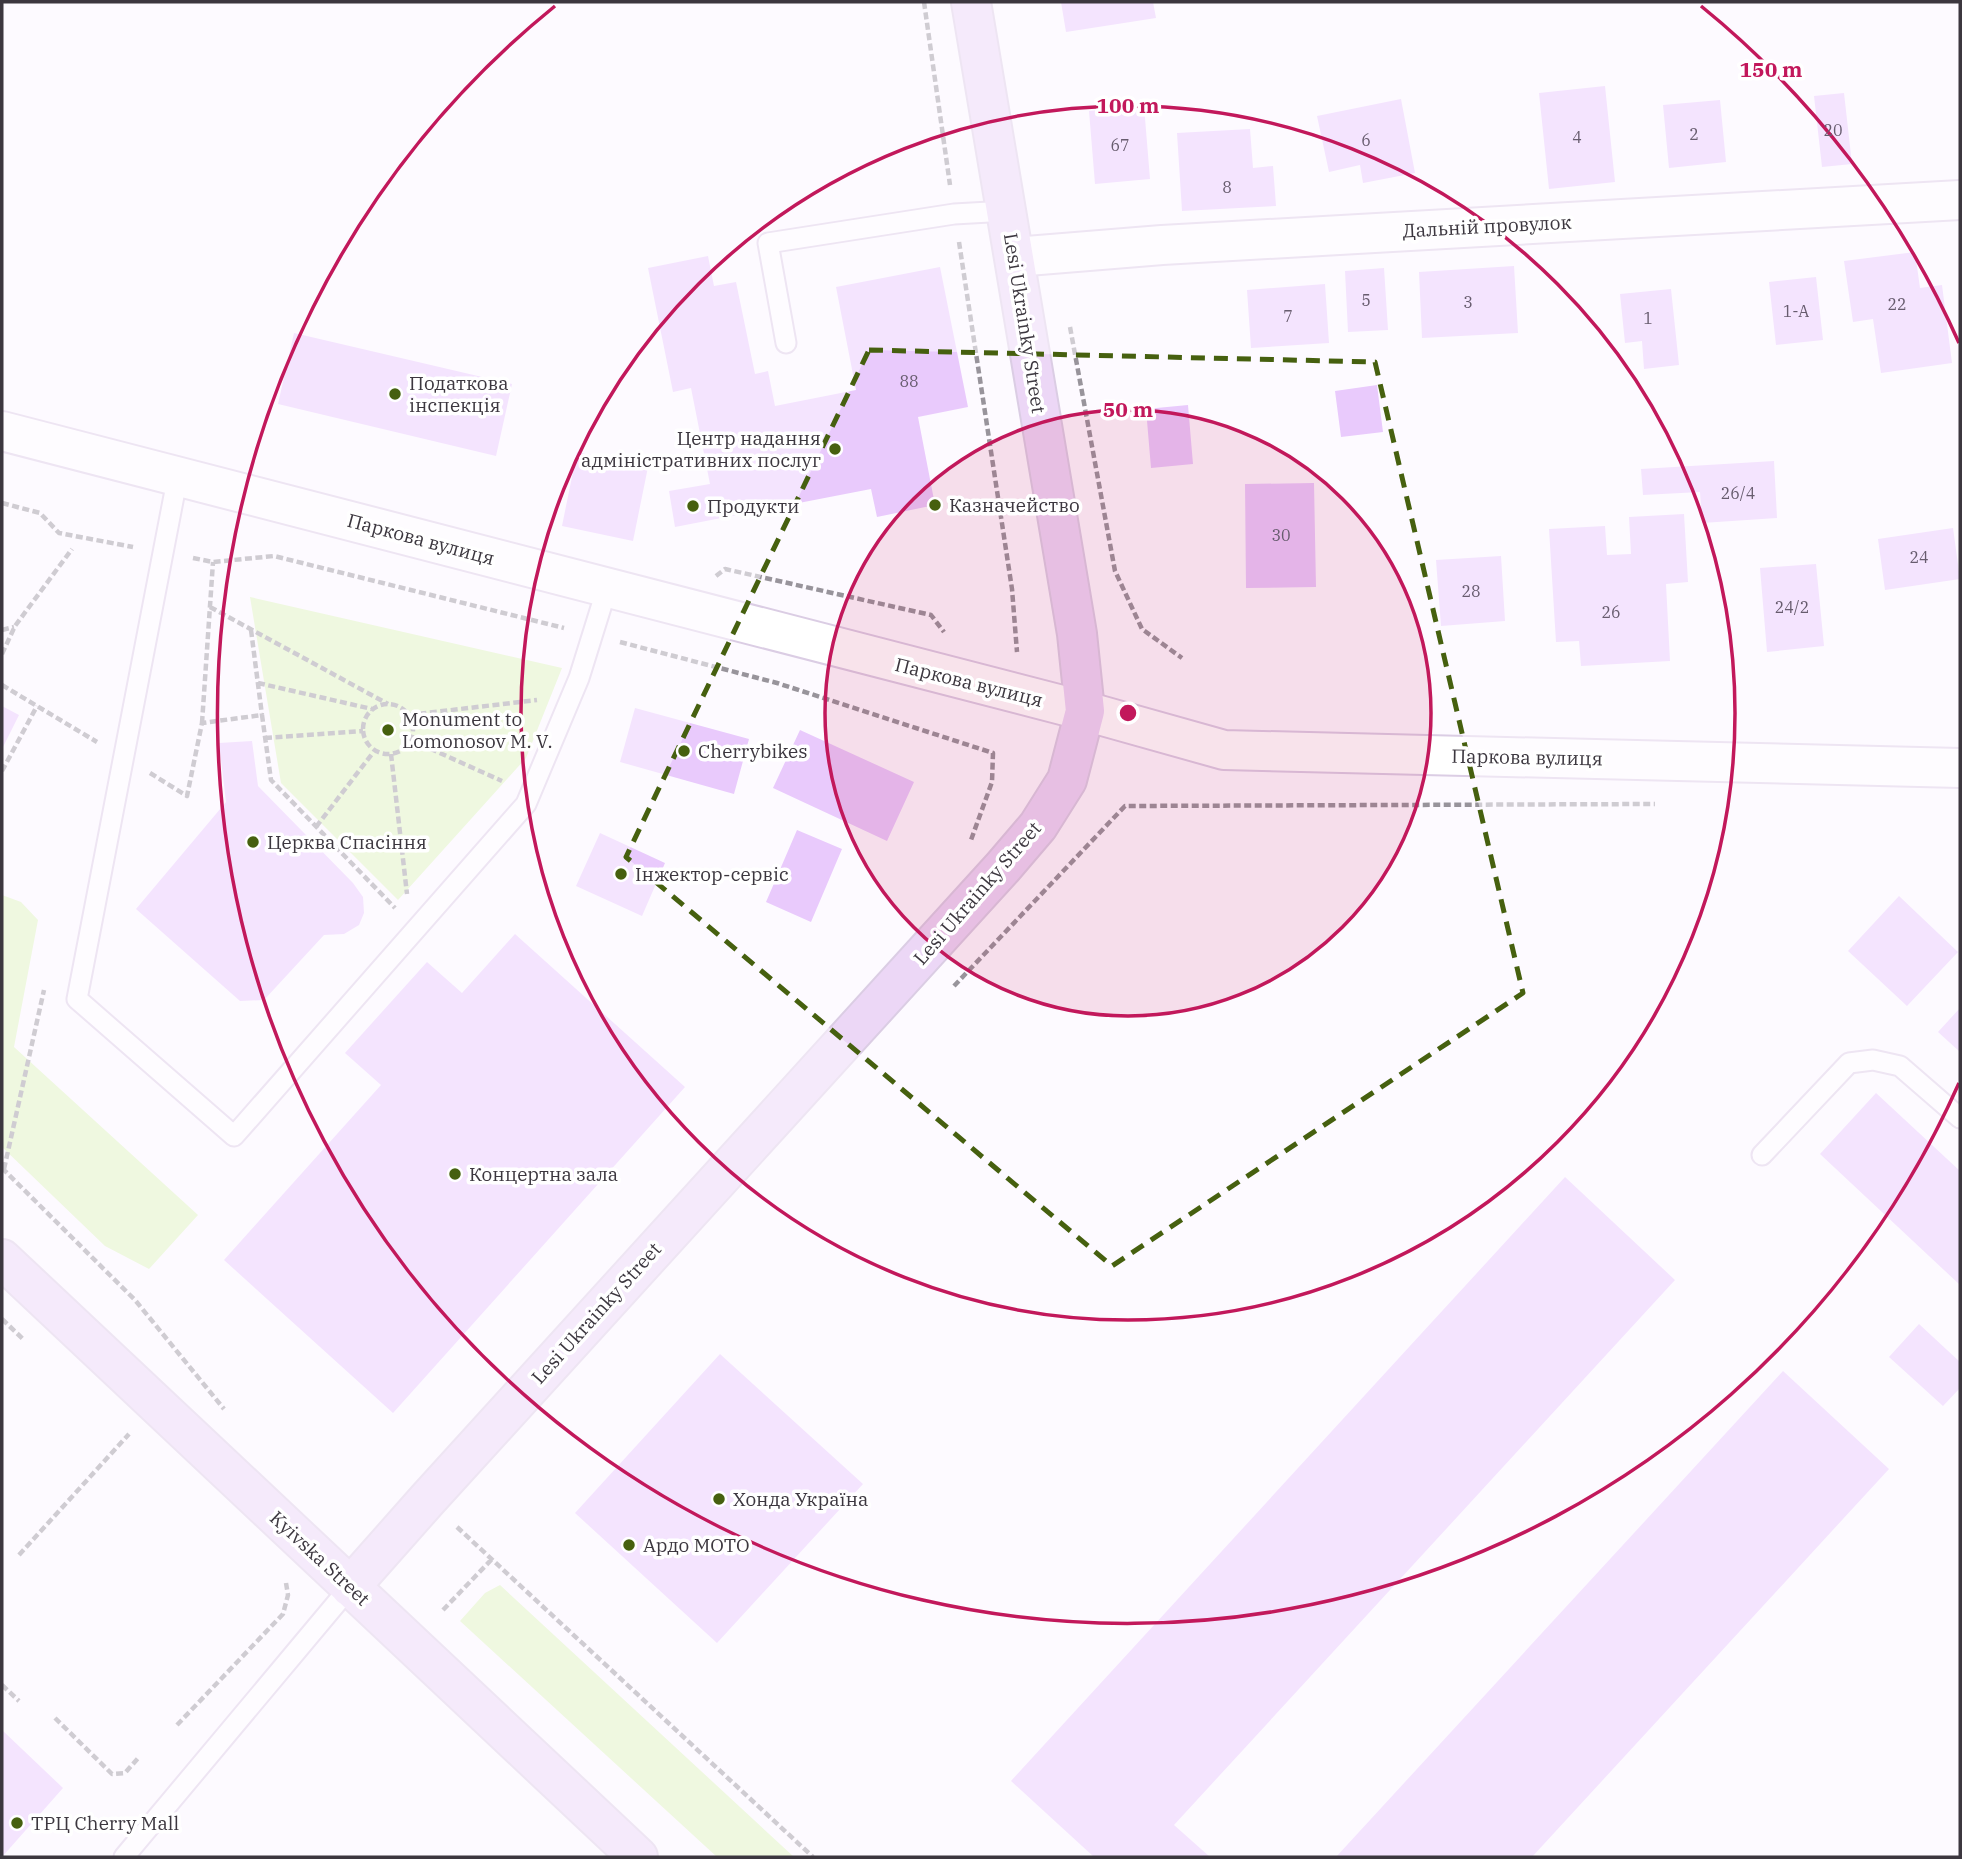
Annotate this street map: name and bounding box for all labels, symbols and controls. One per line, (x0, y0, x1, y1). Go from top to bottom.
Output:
text: 150 m (1739, 55, 1803, 83)
text: 100 m (1096, 91, 1160, 119)
house number: 20 (1823, 120, 1843, 140)
house number: 2 (1689, 124, 1699, 144)
house number: 4 (1572, 127, 1582, 147)
house number: 6 (1361, 130, 1371, 150)
house number: 67 (1110, 135, 1130, 155)
house number: 8 (1222, 177, 1232, 197)
street label: Дальній провулок (1402, 210, 1572, 242)
street label: Lesi Ukrainky Street (999, 231, 1051, 415)
house number: 5 (1361, 290, 1371, 310)
house number: 3 (1463, 292, 1473, 312)
house number: 22 (1887, 294, 1907, 314)
house number: 1-А (1783, 301, 1809, 321)
house number: 7 (1283, 306, 1293, 326)
house number: 1 (1643, 308, 1653, 328)
place label: Податкова інспекція (409, 371, 509, 417)
house number: 88 (899, 371, 919, 391)
marker: Податкова інспекція (387, 386, 403, 402)
text: 50 m (1103, 395, 1153, 423)
place label: Центр надання адміністративних послуг (581, 426, 821, 472)
marker: Центр надання адміністративних послуг (827, 441, 843, 457)
house number: 26/4 (1721, 483, 1755, 503)
place label: Казначейство (949, 493, 1080, 517)
place label: Продукти (707, 494, 800, 518)
marker: Казначейство (927, 497, 943, 513)
marker: Продукти (685, 498, 701, 514)
street label: Паркова вулиця (345, 508, 497, 570)
house number: 30 (1271, 525, 1291, 545)
house number: 24 (1909, 547, 1929, 567)
house number: 28 (1461, 581, 1481, 601)
house number: 24/2 (1775, 597, 1809, 617)
house number: 26 (1601, 602, 1621, 622)
street label: Паркова вулиця (893, 652, 1045, 712)
centre of rings (1116, 701, 1140, 725)
place label: Monument to Lomonosov M. V. (402, 707, 552, 753)
marker: Monument to Lomonosov M. V. (380, 722, 396, 738)
place label: Сherrybikes (698, 739, 808, 763)
marker: Сherrybikes (676, 743, 692, 759)
street label: Паркова вулиця (1451, 744, 1603, 770)
street label: Lesi Ukrainky Street (908, 816, 1046, 970)
place label: Церква Спасіння (267, 830, 427, 854)
marker: Церква Спасіння (245, 834, 261, 850)
place label: Інжектор-сервіс (635, 862, 789, 886)
marker: Інжектор-сервіс (613, 866, 629, 882)
place label: Концертна зала (469, 1162, 618, 1186)
marker: Концертна зала (447, 1166, 463, 1182)
street label: Lesi Ukrainky Street (526, 1237, 666, 1389)
place label: Хонда Україна (733, 1487, 869, 1511)
marker: Хонда Україна (711, 1491, 727, 1507)
street label: Kyivska Street (265, 1506, 375, 1611)
place label: Ардо МОТО (643, 1533, 750, 1557)
marker: Ардо МОТО (621, 1537, 637, 1553)
place label: ТРЦ Cherry Mall (31, 1811, 179, 1835)
marker: ТРЦ Cherry Mall (9, 1815, 25, 1831)

